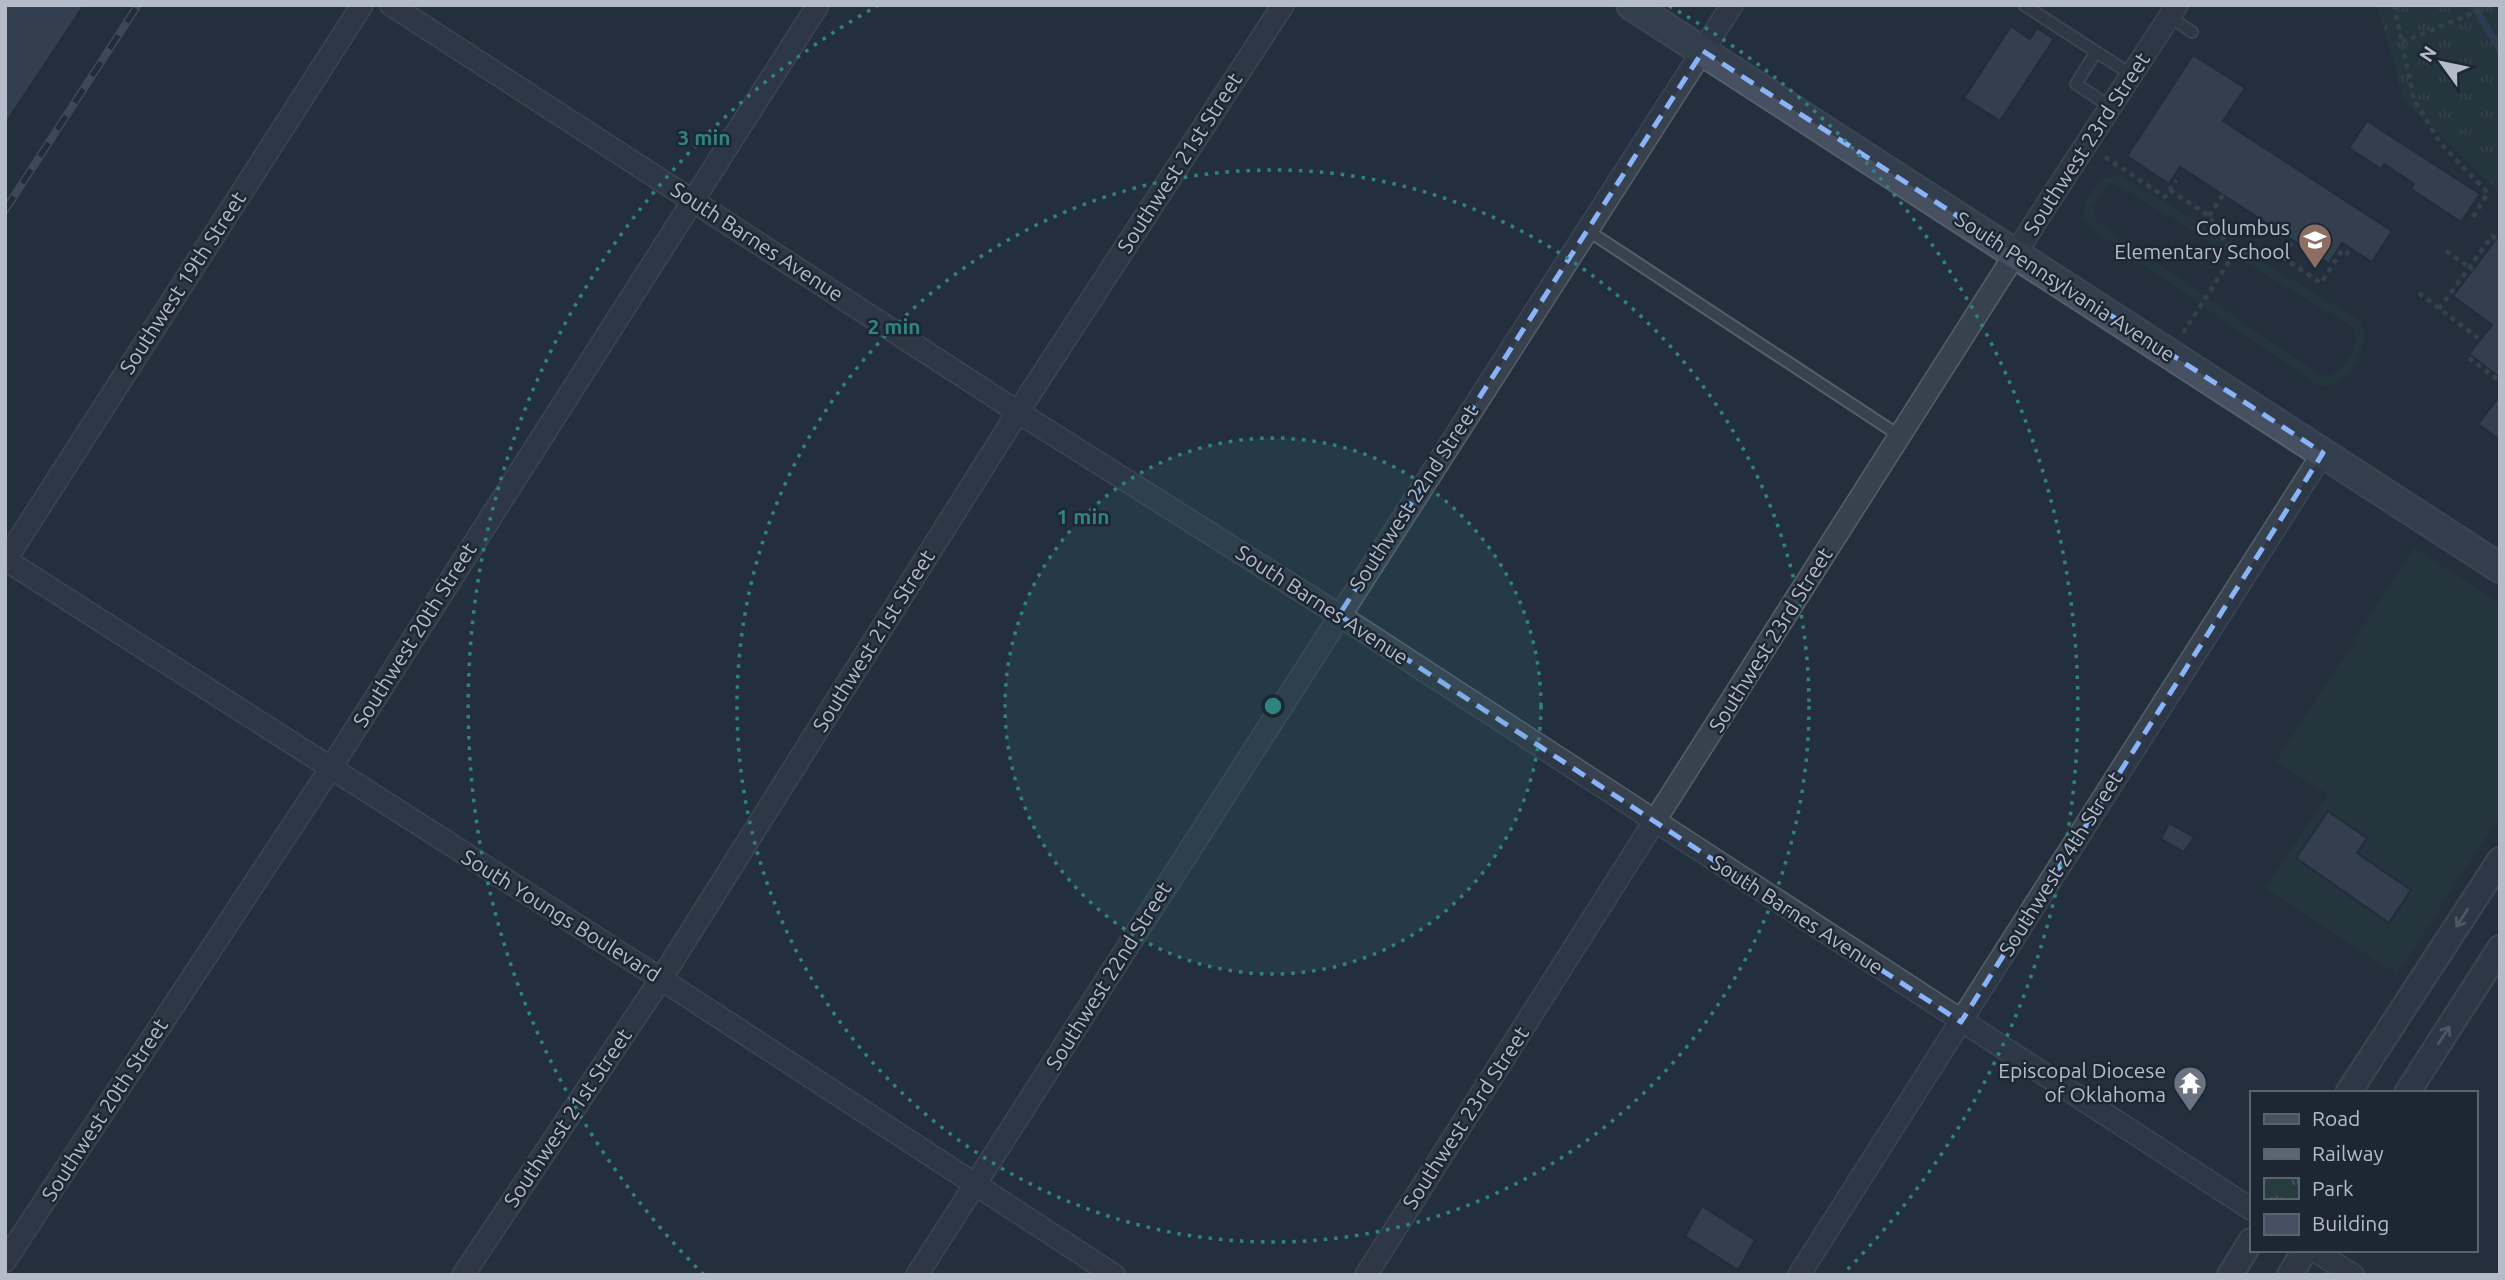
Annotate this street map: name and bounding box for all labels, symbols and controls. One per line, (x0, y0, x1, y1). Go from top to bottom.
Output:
north arrow (2407, 28, 2477, 98)
text: N (2415, 42, 2441, 66)
street label: Southwest 23rd Street (2018, 48, 2154, 239)
street label: Southwest 21st Street (1112, 68, 1246, 257)
text: 3 min (677, 125, 731, 149)
street label: South Barnes Avenue (667, 176, 848, 306)
street label: Southwest 19th Street (114, 187, 250, 378)
street label: South Pennsylvania Avenue (1951, 206, 2180, 366)
place label: Columbus Elementary School (2114, 215, 2290, 263)
school or university icon: Columbus Elementary School (2296, 221, 2334, 270)
text: 2 min (867, 314, 921, 338)
street label: Southwest 22nd Street (1344, 400, 1482, 595)
text: 1 min (1056, 504, 1110, 528)
street label: Southwest 20th Street (348, 538, 481, 731)
street label: South Barnes Avenue (1232, 539, 1413, 669)
street label: Southwest 23rd Street (1704, 543, 1837, 736)
street label: Southwest 21st Street (807, 545, 939, 736)
centre of rings (1261, 694, 1285, 718)
street label: Southwest 24th Street (1994, 767, 2127, 960)
street label: South Youngs Boulevard (458, 844, 665, 986)
street label: South Barnes Avenue (1707, 849, 1888, 979)
street label: Southwest 22nd Street (1040, 877, 1176, 1074)
one-way arrow (2455, 907, 2469, 927)
street label: Southwest 20th Street (36, 1014, 172, 1205)
street label: Southwest 23rd Street (1397, 1022, 1533, 1213)
street label: Southwest 21st Street (498, 1024, 636, 1211)
one-way arrow (2437, 1026, 2451, 1046)
place label: Episcopal Diocese of Oklahoma (1998, 1058, 2166, 1106)
temple icon: Episcopal Diocese of Oklahoma (2171, 1064, 2209, 1113)
legend (2250, 1091, 2477, 1252)
text: Road (2312, 1106, 2360, 1130)
text: Railway (2312, 1141, 2384, 1165)
text: Park (2312, 1176, 2354, 1200)
text: Building (2312, 1211, 2389, 1235)

